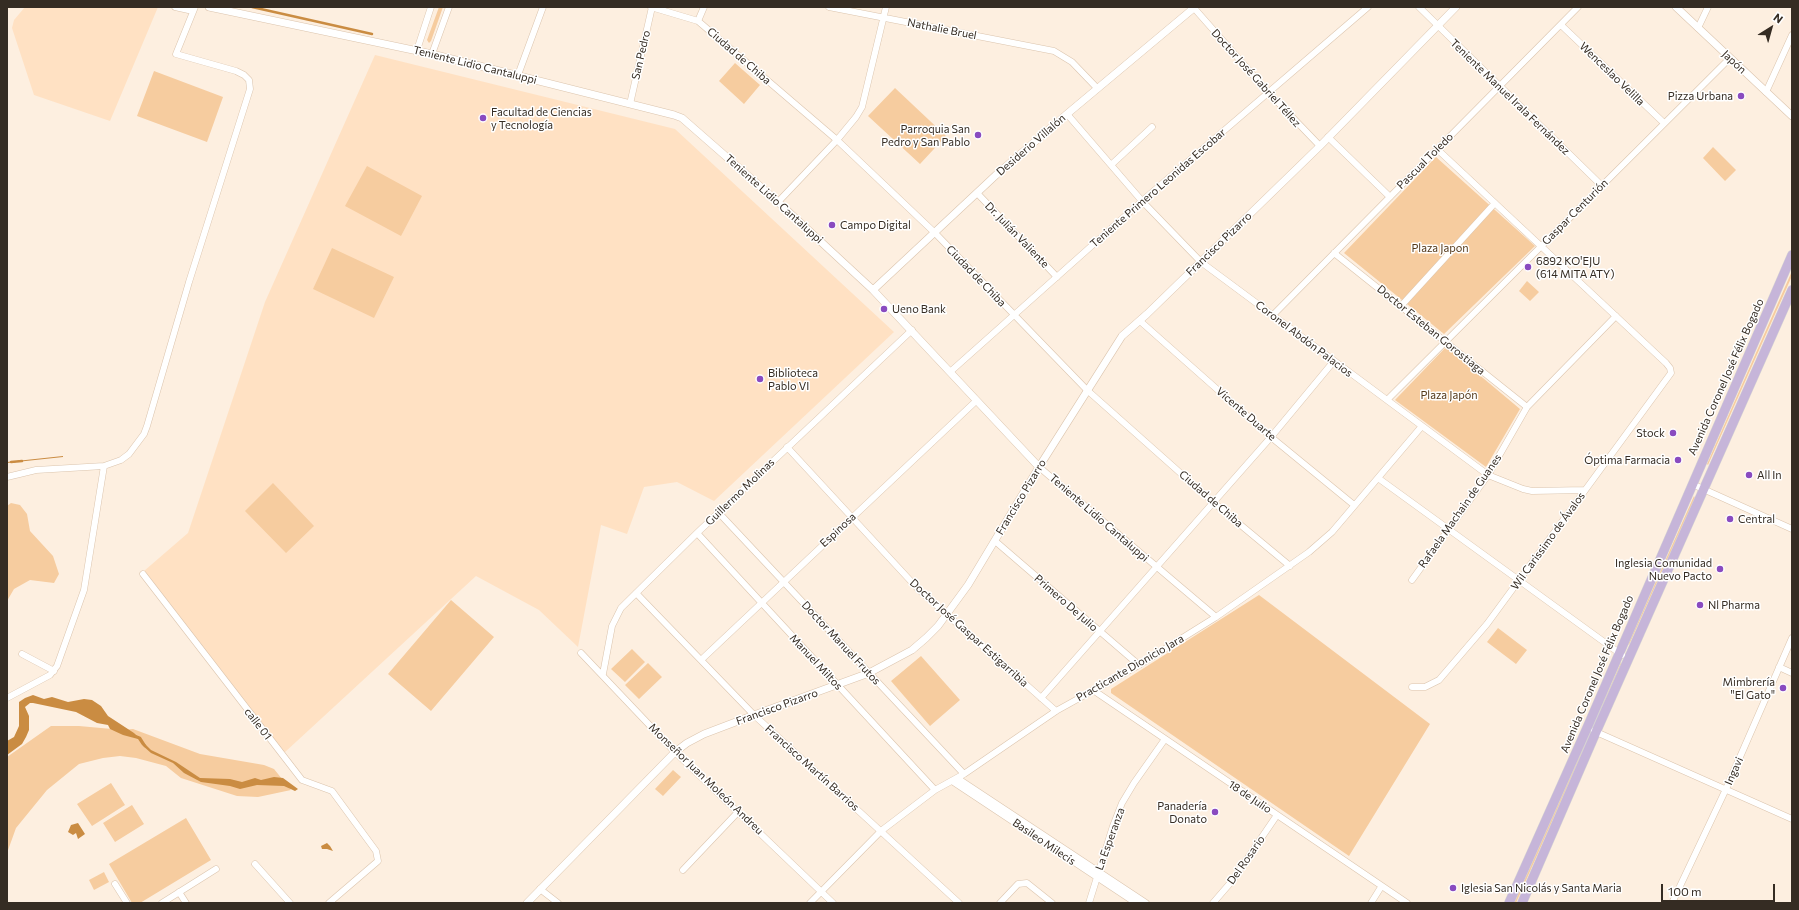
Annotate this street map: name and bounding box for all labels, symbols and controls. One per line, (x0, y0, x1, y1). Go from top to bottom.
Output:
north arrow (1751, 8, 1791, 48)
text: N (1771, 10, 1786, 26)
street label: Nathalie Bruel (906, 16, 978, 42)
street label: Ciudad de Chiba (704, 25, 774, 87)
street label: Doctor José Gabriel Téllez (1209, 26, 1303, 130)
street label: San Pedro (629, 29, 653, 81)
street label: Teniente Manuel Irala Fernández (1448, 36, 1572, 158)
street label: Wenceslao Velilla (1577, 40, 1647, 108)
street label: Teniente Lidio Cantaluppi (412, 43, 538, 87)
street label: Japón (1719, 48, 1749, 76)
place label: Pizza Urbana (1668, 89, 1733, 103)
marker: Pizza Urbana (1736, 91, 1746, 101)
place label: Facultad de Ciencias y Tecnología (491, 105, 592, 131)
street label: Desiderio Villalón (994, 111, 1068, 179)
marker: Facultad de Ciencias y Tecnología (478, 113, 488, 123)
place label: Parroquia San Pedro y San Pablo (881, 122, 970, 148)
street label: Teniente Primero Leonidas Escobar (1088, 126, 1228, 250)
marker: Parroquia San Pedro y San Pablo (973, 130, 983, 140)
street label: Pascual Toledo (1394, 130, 1456, 192)
street label: Teniente Lidio Cantaluppi (722, 152, 826, 246)
street label: Gaspar Centurión (1539, 176, 1611, 248)
street label: Dr. Julián Valiente (982, 199, 1052, 271)
street label: Francisco Pizarro (1183, 209, 1255, 279)
place label: Campo Digital (840, 218, 911, 232)
marker: Campo Digital (827, 220, 837, 230)
park label: Plaza Japon (1411, 241, 1469, 255)
street label: Ciudad de Chiba (943, 243, 1009, 309)
place label: 6892 KO'EJU (614 MITA ATY) (1536, 254, 1614, 280)
marker: 6892 KO'EJU (614 MITA ATY) (1523, 262, 1533, 272)
street label: Doctor Esteban Gorostiaga (1374, 282, 1488, 378)
street label: Avenida Coronel José Félix Bogado (1685, 297, 1767, 457)
street label: Coronel Abdón Palacios (1253, 298, 1355, 380)
place label: Ueno Bank (892, 302, 946, 316)
marker: Ueno Bank (879, 304, 889, 314)
place label: Biblioteca Pablo VI (768, 366, 818, 392)
marker: Biblioteca Pablo VI (755, 374, 765, 384)
street label: Vicente Duarte (1213, 384, 1279, 444)
park label: Plaza Japón (1420, 388, 1478, 402)
place label: Stock (1636, 426, 1665, 440)
marker: Stock (1668, 428, 1678, 438)
street label: Rafaela Machain de Guanes (1416, 452, 1504, 570)
place label: Óptima Farmacia (1584, 453, 1670, 467)
marker: Óptima Farmacia (1673, 455, 1683, 465)
street label: Guillermo Molinas (703, 456, 777, 528)
street label: Francisco Pizarro (993, 457, 1049, 537)
street label: Ciudad de Chiba (1176, 468, 1246, 530)
place label: All In (1757, 468, 1782, 482)
marker: All In (1744, 470, 1754, 480)
street label: Teniente Lidio Cantaluppi (1047, 471, 1151, 565)
street label: Wil Carissimo de Ávalos (1508, 490, 1588, 592)
street label: Espinosa (817, 510, 859, 550)
place label: Central (1738, 512, 1775, 526)
marker: Central (1725, 514, 1735, 524)
place label: Inglesia Comunidad Nuevo Pacto (1615, 556, 1712, 582)
marker: Inglesia Comunidad Nuevo Pacto (1715, 564, 1725, 574)
street label: Primero De Julio (1031, 572, 1101, 634)
street label: Doctor José Gaspar Estigarribia (907, 576, 1031, 690)
street label: Avenida Coronel José Félix Bogado (1558, 593, 1636, 755)
street label: Doctor Manuel Frutos (799, 598, 883, 688)
place label: Nl Pharma (1708, 598, 1760, 612)
marker: Nl Pharma (1695, 600, 1705, 610)
street label: Manuel Miltos (787, 631, 845, 693)
street label: Practicante Dionicio Jara (1074, 632, 1186, 704)
place label: Mimbrería "El Gato" (1723, 675, 1775, 701)
marker: Mimbrería "El Gato" (1778, 683, 1788, 693)
street label: Francisco Pizarro (734, 686, 820, 728)
street label: calle 01 (242, 706, 274, 742)
street label: Monseñor Juan Moleón Andreu (646, 721, 766, 837)
street label: Francisco Martín Barrios (762, 722, 862, 814)
street label: Ingavi (1722, 755, 1746, 787)
street label: 18 de Julio (1226, 778, 1274, 816)
place label: Panadería Donato (1157, 799, 1207, 825)
street label: La Esperanza (1093, 806, 1127, 872)
marker: Panadería Donato (1210, 807, 1220, 817)
street label: Basileo Milecis (1010, 816, 1078, 868)
street label: Del Rosario (1224, 833, 1268, 887)
scale bar (1663, 876, 1777, 902)
place label: Iglesia San Nicolás y Santa Maria (1461, 881, 1622, 895)
marker: Iglesia San Nicolás y Santa Maria (1448, 883, 1458, 893)
text: 100 m (1668, 884, 1702, 898)

